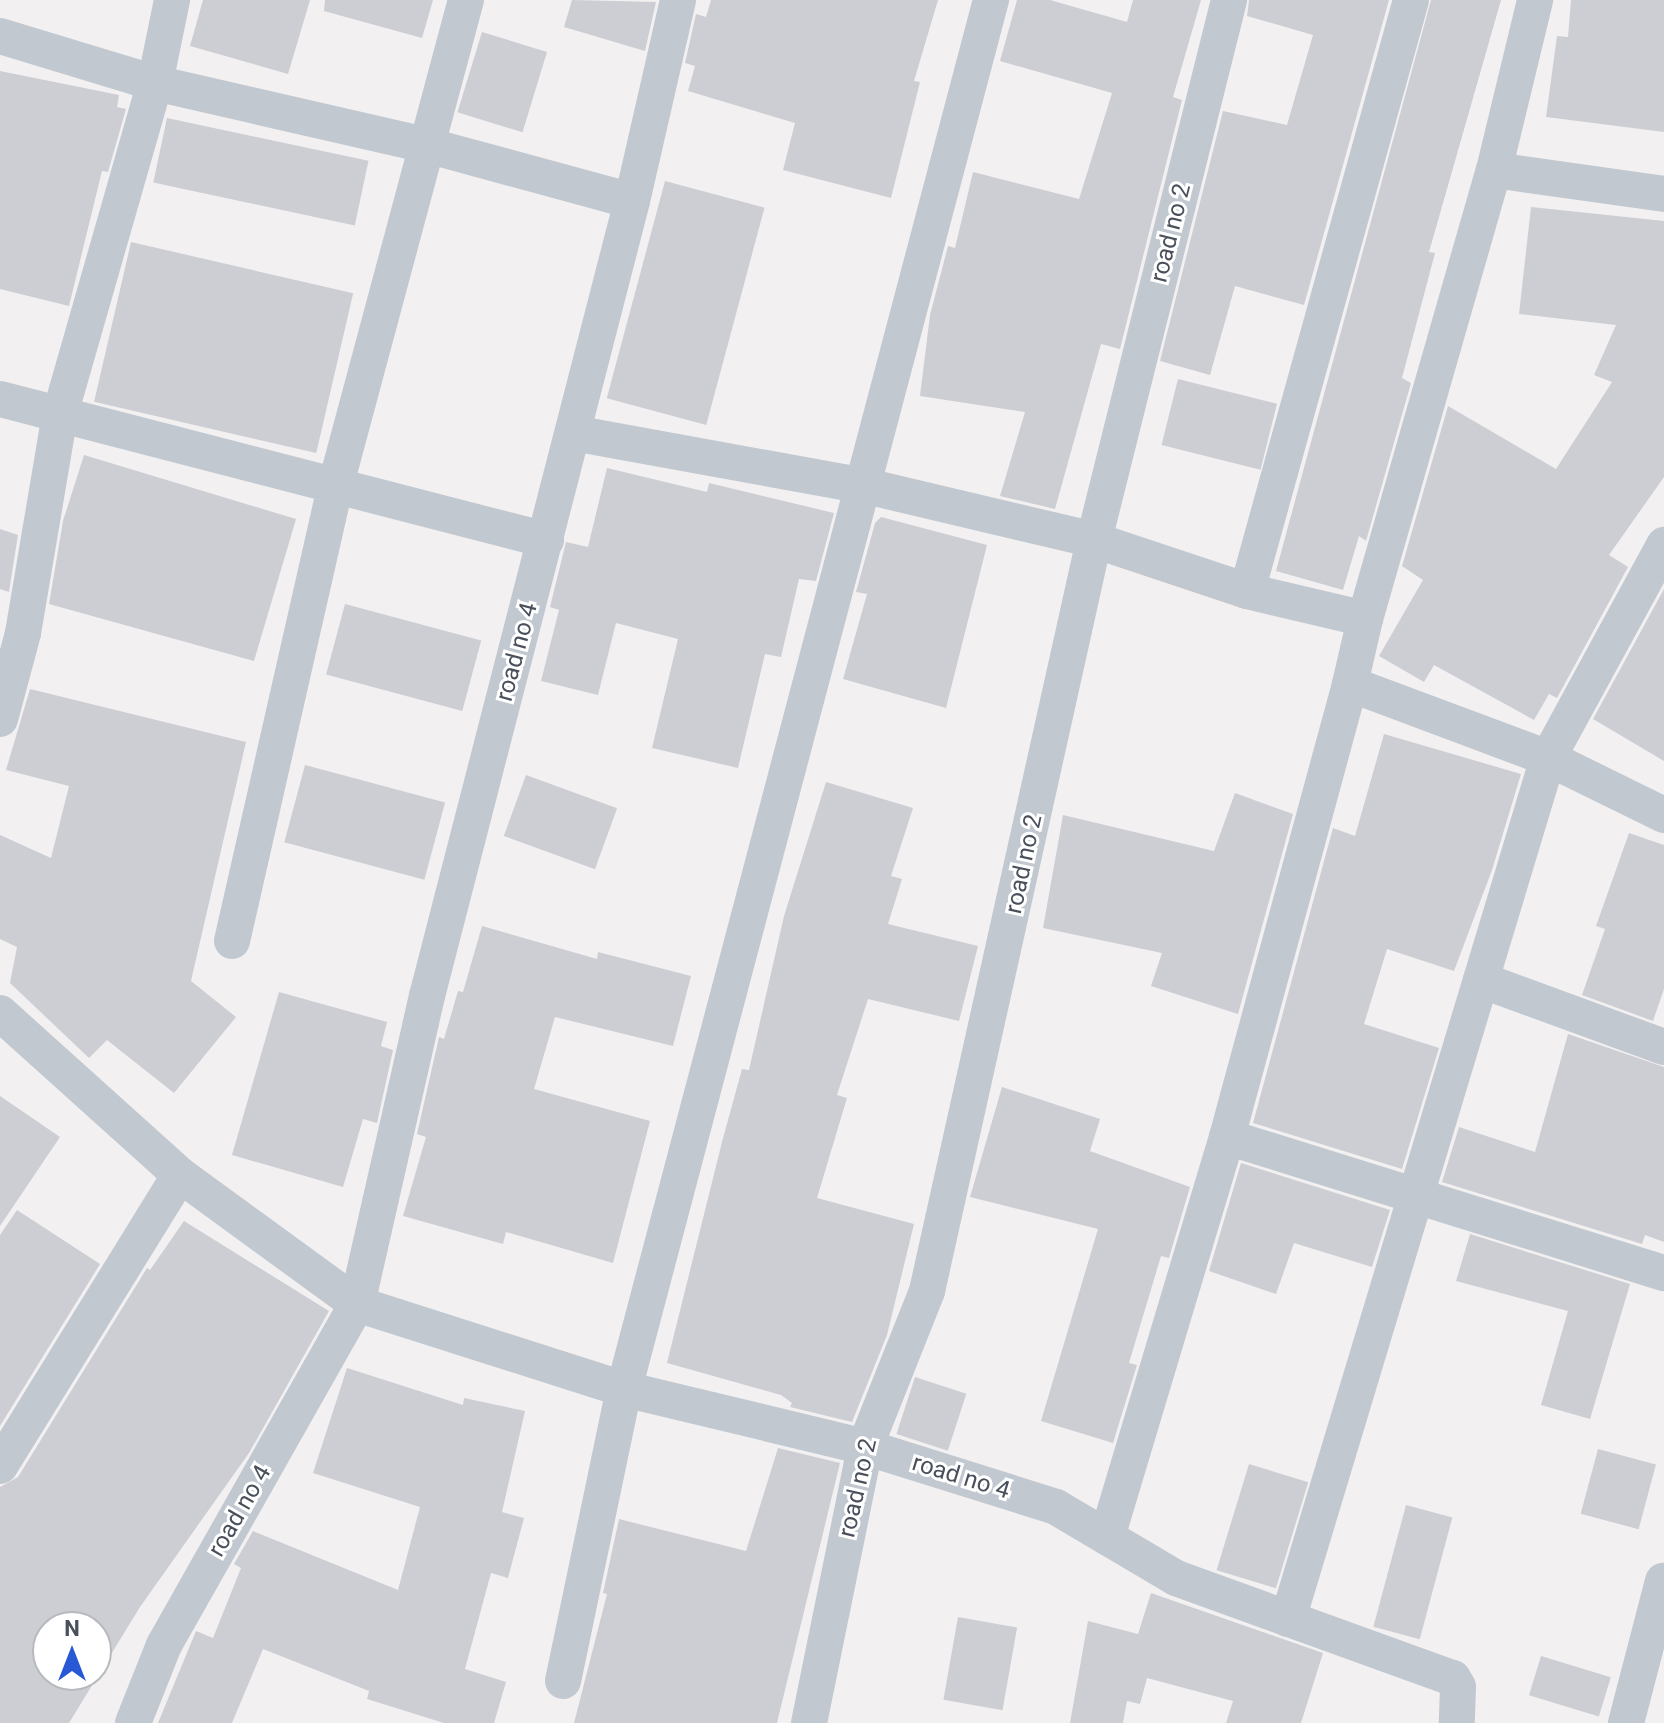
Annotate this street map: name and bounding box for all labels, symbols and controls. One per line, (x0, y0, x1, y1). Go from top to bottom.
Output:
street label: road no 2 (1145, 181, 1197, 285)
street label: road no 4 (490, 600, 544, 704)
street label: road no 2 (999, 812, 1049, 916)
street label: road no 2 (833, 1436, 883, 1540)
street label: road no 4 (909, 1449, 1013, 1505)
street label: road no 4 (202, 1460, 278, 1562)
north arrow (32, 1611, 112, 1691)
text: N (64, 1616, 80, 1641)

